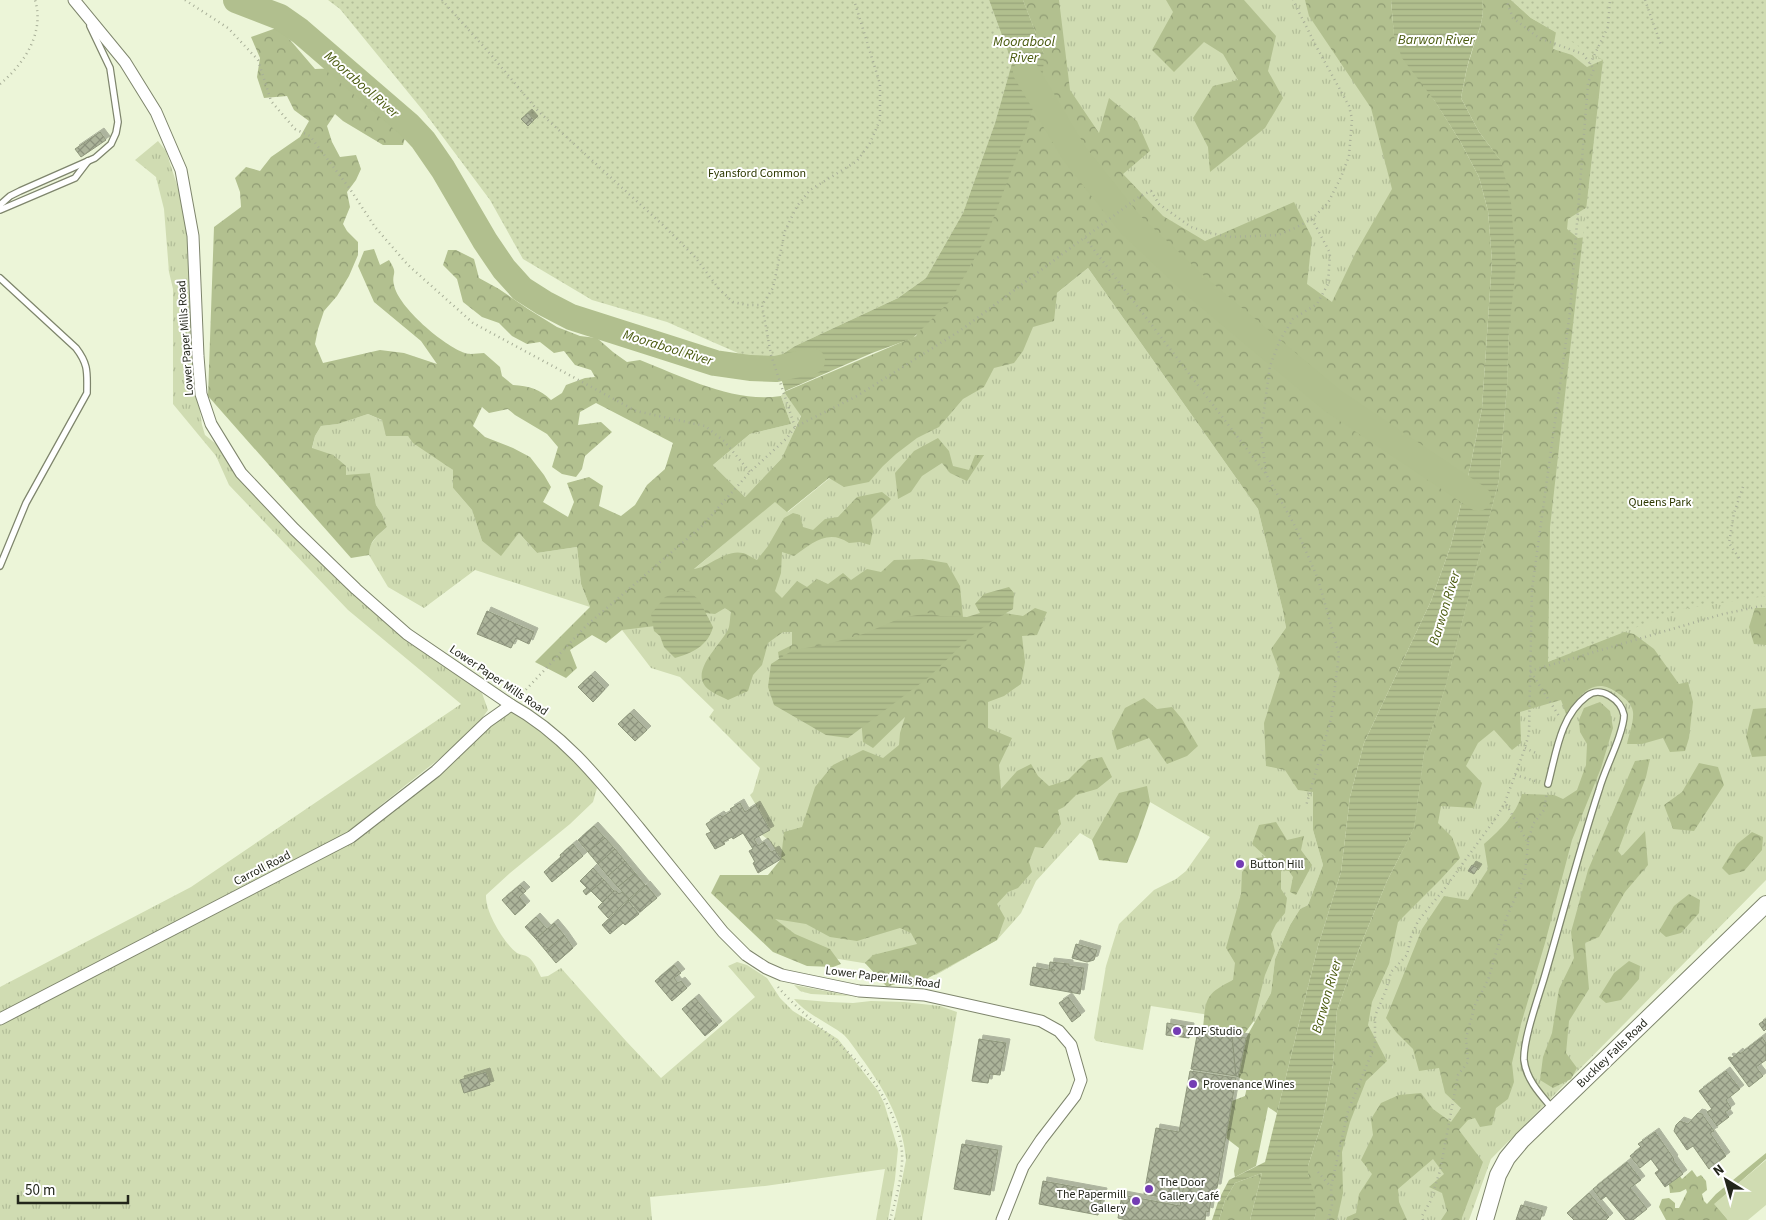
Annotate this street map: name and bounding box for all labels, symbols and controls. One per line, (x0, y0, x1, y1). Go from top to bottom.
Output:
water label: Barwon River (1398, 30, 1475, 50)
water label: Moorabool River (993, 32, 1055, 68)
water label: Moorabool River (320, 47, 404, 124)
park label: Fyansford Common (708, 165, 806, 182)
street label: Lower Paper Mills Road (173, 280, 198, 396)
water label: Moorabool River (620, 325, 716, 372)
park label: Queens Park (1629, 494, 1691, 511)
water label: Barwon River (1424, 568, 1466, 648)
street label: Lower Paper Mills Road (446, 641, 551, 720)
street label: Carroll Road (231, 847, 294, 890)
place label: Button Hill (1250, 856, 1304, 873)
marker: Button Hill (1234, 858, 1246, 870)
water label: Barwon River (1307, 956, 1347, 1036)
street label: Lower Paper Mills Road (824, 962, 941, 993)
street label: Buckley Falls Road (1573, 1015, 1652, 1092)
place label: ZDF Studio (1187, 1023, 1242, 1040)
marker: ZDF Studio (1171, 1025, 1183, 1037)
place label: Provenance Wines (1203, 1076, 1294, 1093)
marker: Provenance Wines (1187, 1078, 1199, 1090)
north arrow (1701, 1155, 1751, 1205)
text: N (1709, 1160, 1729, 1181)
scale bar (18, 1172, 128, 1204)
place label: The Door Gallery Café (1159, 1174, 1219, 1205)
text: 50 m (25, 1180, 55, 1201)
marker: The Door Gallery Café (1143, 1183, 1155, 1195)
place label: The Papermill Gallery (1057, 1186, 1126, 1217)
marker: The Papermill Gallery (1130, 1195, 1142, 1207)

